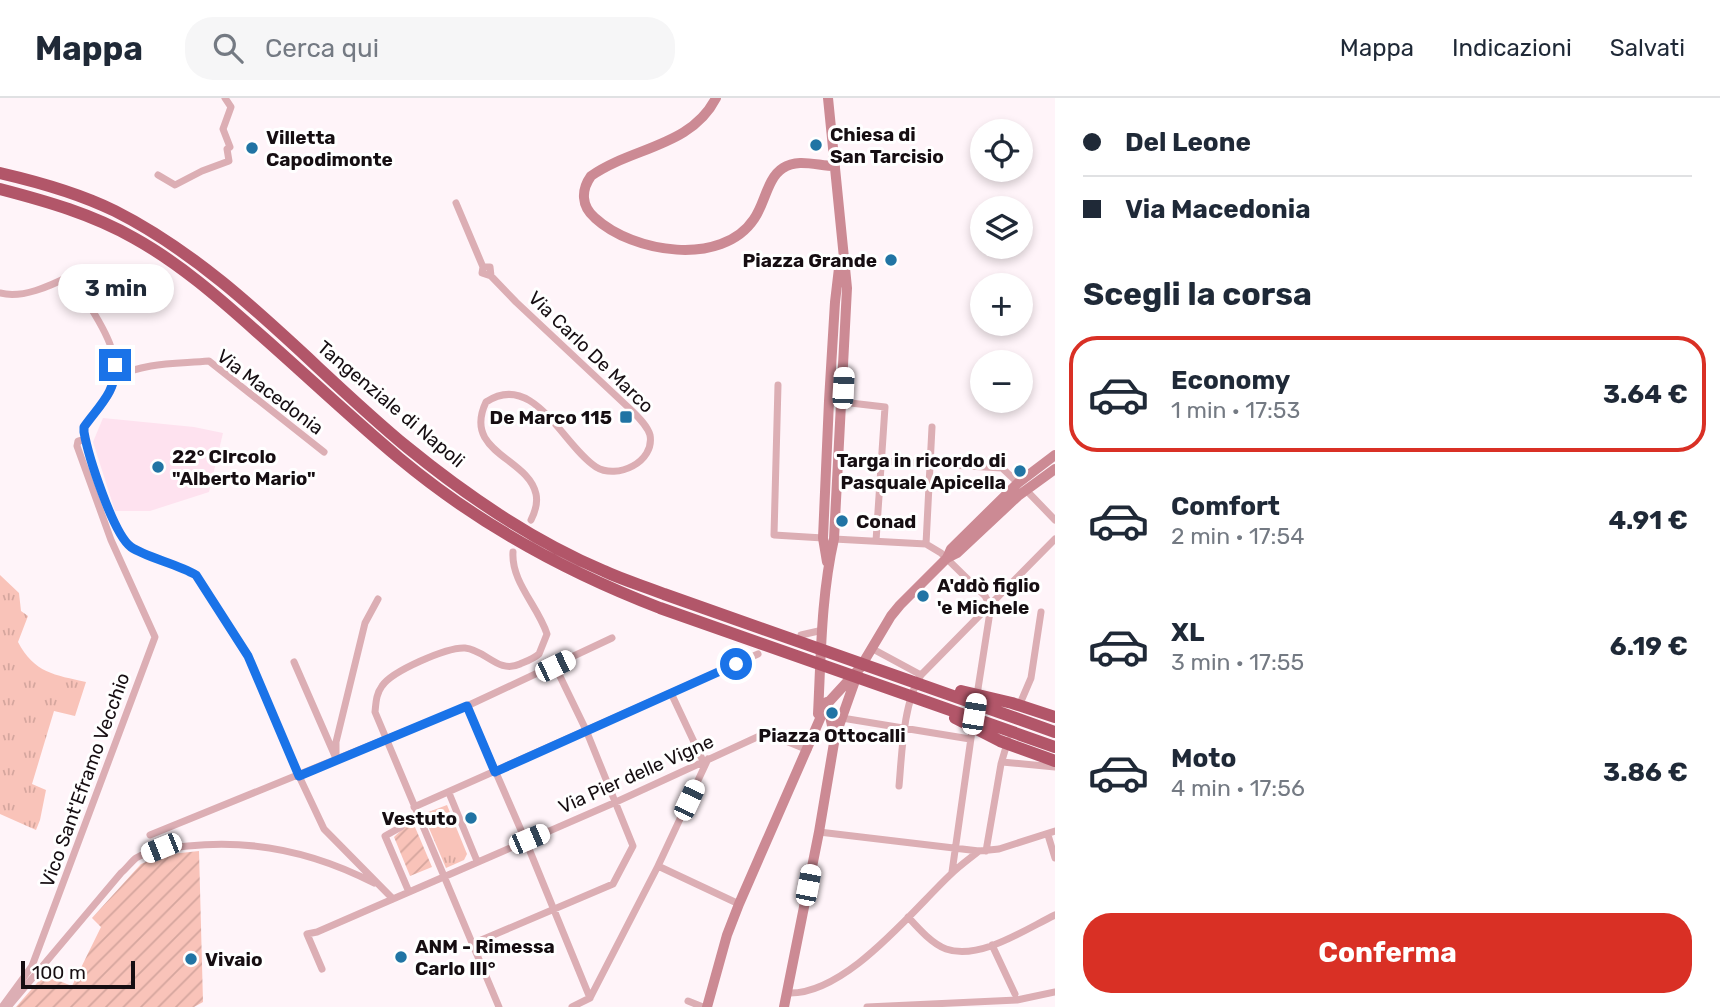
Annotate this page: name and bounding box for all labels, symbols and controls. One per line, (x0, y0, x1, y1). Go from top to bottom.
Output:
search box (185, 17, 675, 80)
text: Mappa (35, 29, 143, 68)
icon: search (209, 29, 247, 67)
text: Cerca qui (265, 33, 379, 64)
text: Mappa (1340, 34, 1414, 62)
text: Indicazioni (1452, 34, 1572, 62)
text: Salvati (1610, 34, 1685, 62)
map controls (970, 119, 1033, 413)
button: locate (970, 119, 1033, 182)
place label: Chiesa di San Tarcisio (830, 123, 944, 168)
place label: Villetta Capodimonte (266, 126, 393, 171)
text: Del Leone (1125, 127, 1251, 158)
marker: Chiesa di San Tarcisio (808, 137, 824, 153)
marker: Villetta Capodimonte (244, 140, 260, 156)
text: Via Macedonia (1125, 194, 1311, 225)
button: layers (970, 196, 1033, 259)
place label: Piazza Grande (742, 249, 877, 272)
marker: Piazza Grande (883, 252, 899, 268)
callout: 3 min (57, 264, 173, 313)
button: + (970, 273, 1033, 336)
text: 3 min (85, 274, 147, 302)
text: Scegli la corsa (1083, 275, 1312, 313)
street label: Via Carlo De Marco (524, 286, 658, 418)
street label: Tangenziale di Napoli (313, 336, 469, 472)
street label: Via Macedonia (212, 344, 328, 440)
route end (99, 349, 131, 381)
button: − (970, 350, 1033, 413)
icon: car (1087, 363, 1150, 426)
text: Economy (1171, 365, 1290, 396)
car (832, 366, 855, 410)
text: 3.64 € (1603, 379, 1688, 410)
text: 1 min · 17:53 (1171, 396, 1300, 424)
place label: De Marco 115 (490, 406, 612, 429)
marker: De Marco 115 (618, 409, 634, 425)
place label: 22° CIrcolo "Alberto Mario" (172, 445, 316, 490)
place label: Targa in ricordo di Pasquale Apicella (836, 449, 1006, 494)
marker: 22° CIrcolo "Alberto Mario" (150, 459, 166, 475)
marker: Targa in ricordo di Pasquale Apicella (1012, 463, 1028, 479)
icon: car (1087, 489, 1150, 552)
text: Comfort (1171, 491, 1280, 522)
text: 4.91 € (1609, 505, 1688, 536)
place label: Conad (856, 510, 916, 533)
marker: Conad (834, 513, 850, 529)
text: 2 min · 17:54 (1171, 522, 1304, 550)
place label: A'ddò figlio 'e Michele (937, 574, 1040, 619)
marker: A'ddò figlio 'e Michele (915, 588, 931, 604)
icon: car (1087, 615, 1150, 678)
text: XL (1171, 617, 1204, 648)
text: 6.19 € (1610, 631, 1688, 662)
car (532, 647, 579, 685)
route start (720, 648, 752, 680)
text: 3 min · 17:55 (1171, 648, 1304, 676)
street label: Vico Sant'Eframo Vecchio (35, 670, 135, 890)
car (961, 692, 988, 736)
marker: Piazza Ottocalli (824, 705, 840, 721)
place label: Piazza Ottocalli (758, 724, 906, 747)
street label: Via Pier delle Vigne (555, 729, 717, 819)
icon: car (1087, 741, 1150, 804)
text: Moto (1171, 743, 1236, 774)
text: 3.86 € (1603, 757, 1688, 788)
text: 4 min · 17:56 (1171, 774, 1305, 802)
car (671, 777, 708, 823)
place label: Vestuto (382, 807, 457, 830)
marker: Vestuto (463, 810, 479, 826)
car (506, 821, 553, 857)
car (138, 830, 185, 866)
car (794, 862, 823, 908)
button: Conferma (1083, 913, 1692, 993)
place label: ANM - Rimessa Carlo III° (415, 935, 555, 980)
place label: Vivaio (205, 948, 263, 971)
marker: ANM - Rimessa Carlo III° (393, 949, 409, 965)
marker: Vivaio (183, 951, 199, 967)
scale bar (21, 958, 135, 990)
text: 100 m (32, 961, 86, 984)

